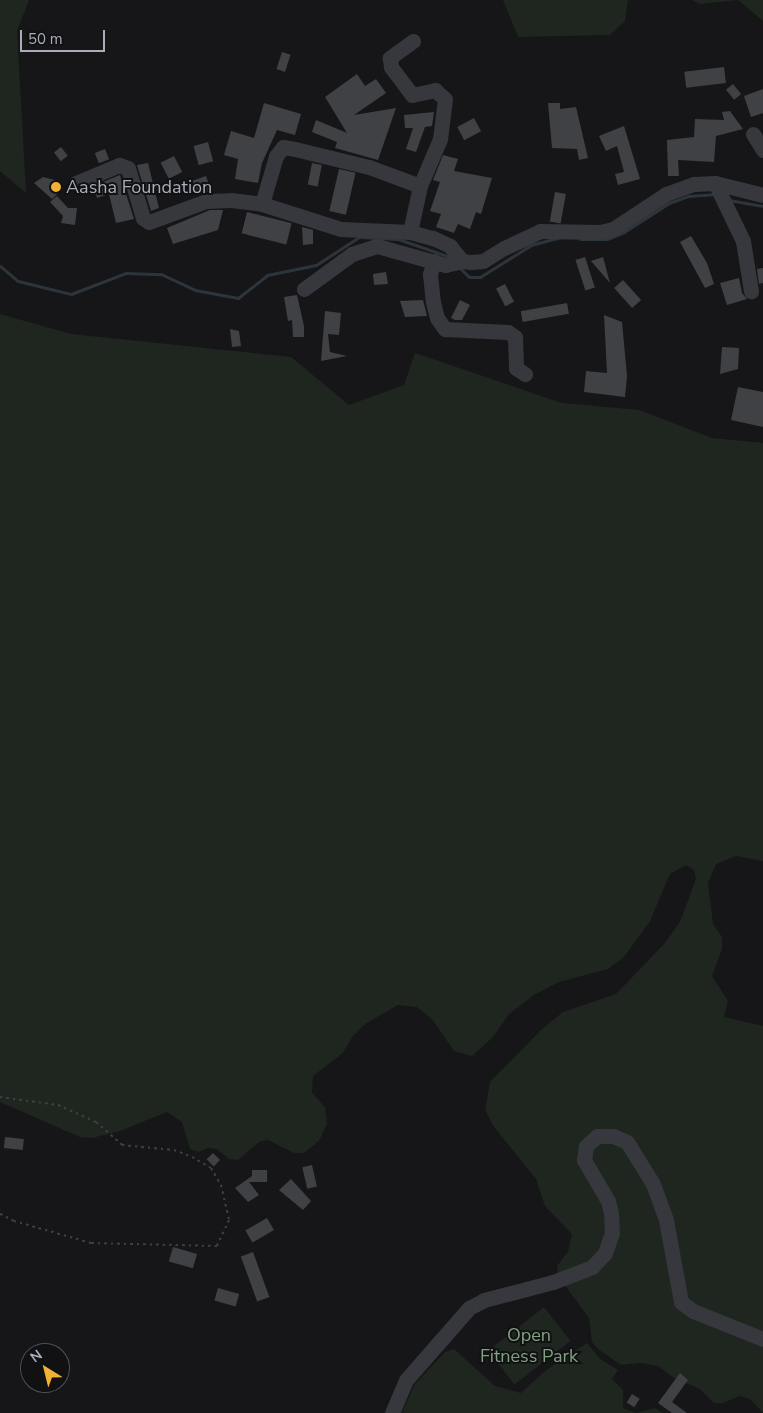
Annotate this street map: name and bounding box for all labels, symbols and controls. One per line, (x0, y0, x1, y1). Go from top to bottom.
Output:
scale bar (22, 20, 108, 52)
text: 50 m (28, 29, 63, 49)
place label: Aasha Foundation (66, 176, 212, 198)
marker: Aasha Foundation (50, 181, 62, 193)
park label: Open Fitness Park (480, 1325, 578, 1368)
north arrow (20, 1343, 70, 1393)
text: N (27, 1346, 46, 1367)

